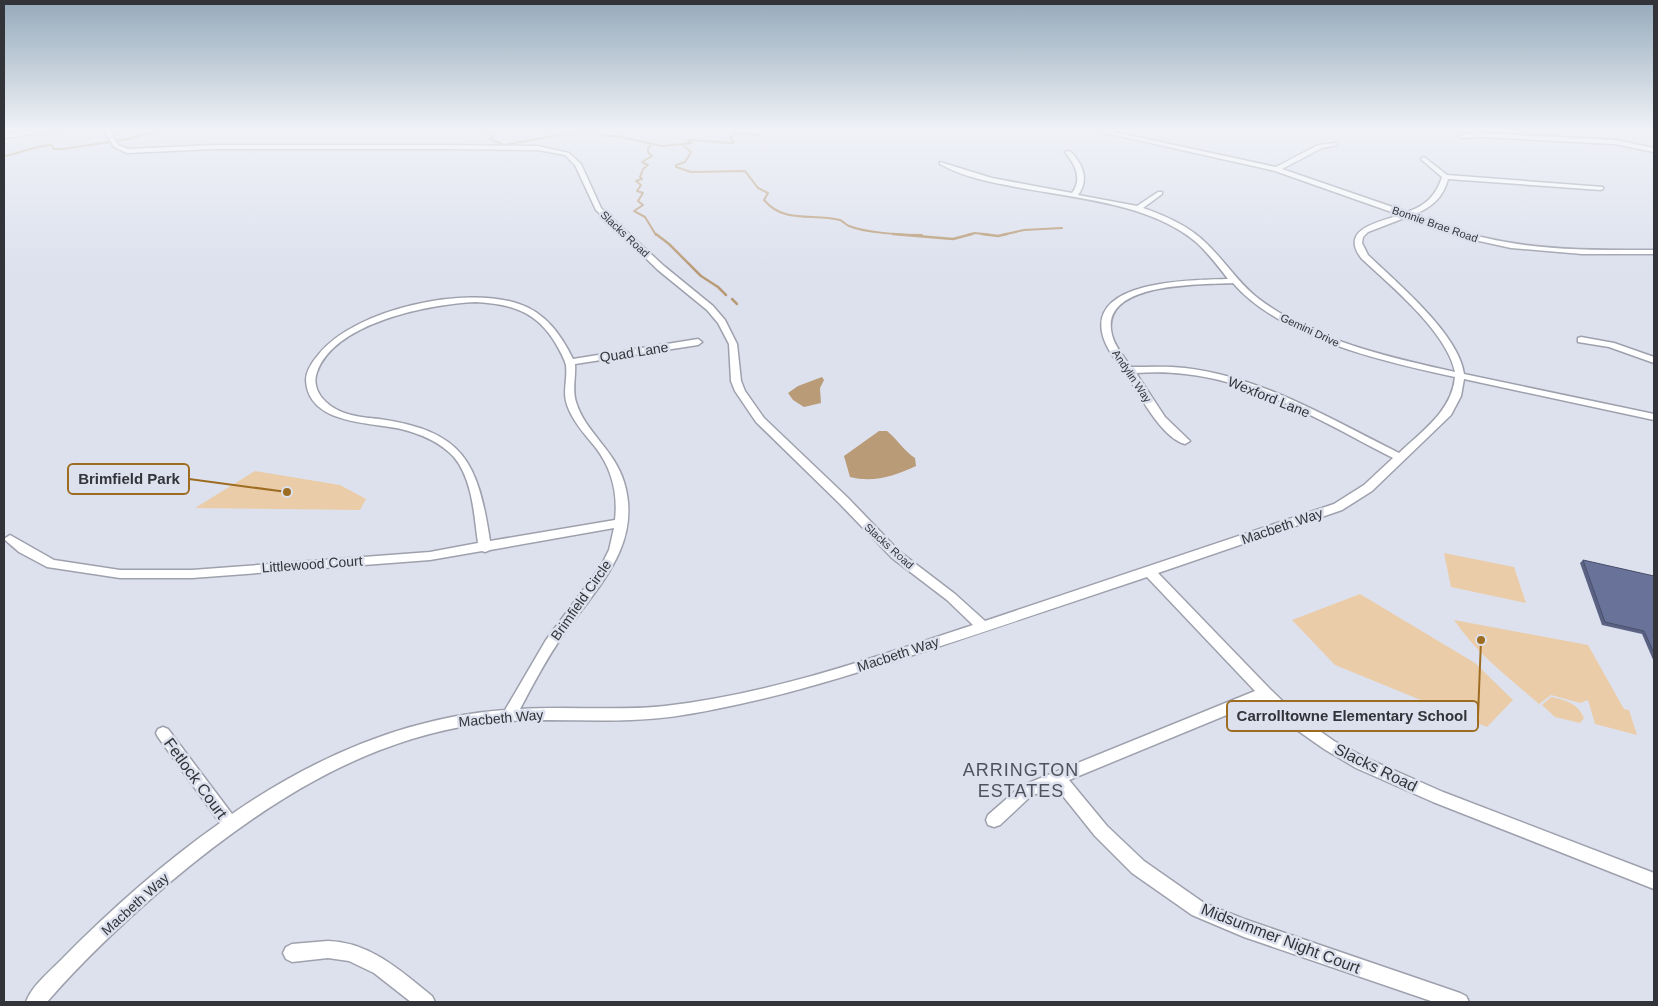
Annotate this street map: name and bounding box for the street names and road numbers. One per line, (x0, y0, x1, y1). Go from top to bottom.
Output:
street label: Bonnie Brae Road (1391, 204, 1479, 244)
street label: Slacks Road (598, 209, 652, 259)
street label: Gemini Drive (1279, 311, 1341, 349)
street label: Quad Lane (599, 339, 670, 365)
street label: Andylin Way (1110, 347, 1154, 405)
street label: Wexford Lane (1226, 373, 1312, 421)
street label: Macbeth Way (1239, 505, 1325, 547)
street label: Slacks Road (862, 521, 916, 571)
street label: Littlewood Court (261, 552, 363, 576)
street label: Brimfield Circle (547, 557, 615, 643)
street label: Macbeth Way (855, 633, 941, 675)
street label: Macbeth Way (458, 706, 544, 730)
street label: Fetlock Court (161, 735, 231, 822)
street label: Slacks Road (1332, 740, 1420, 795)
street label: Macbeth Way (98, 870, 172, 938)
street label: Midsummer Night Court (1199, 900, 1363, 977)

